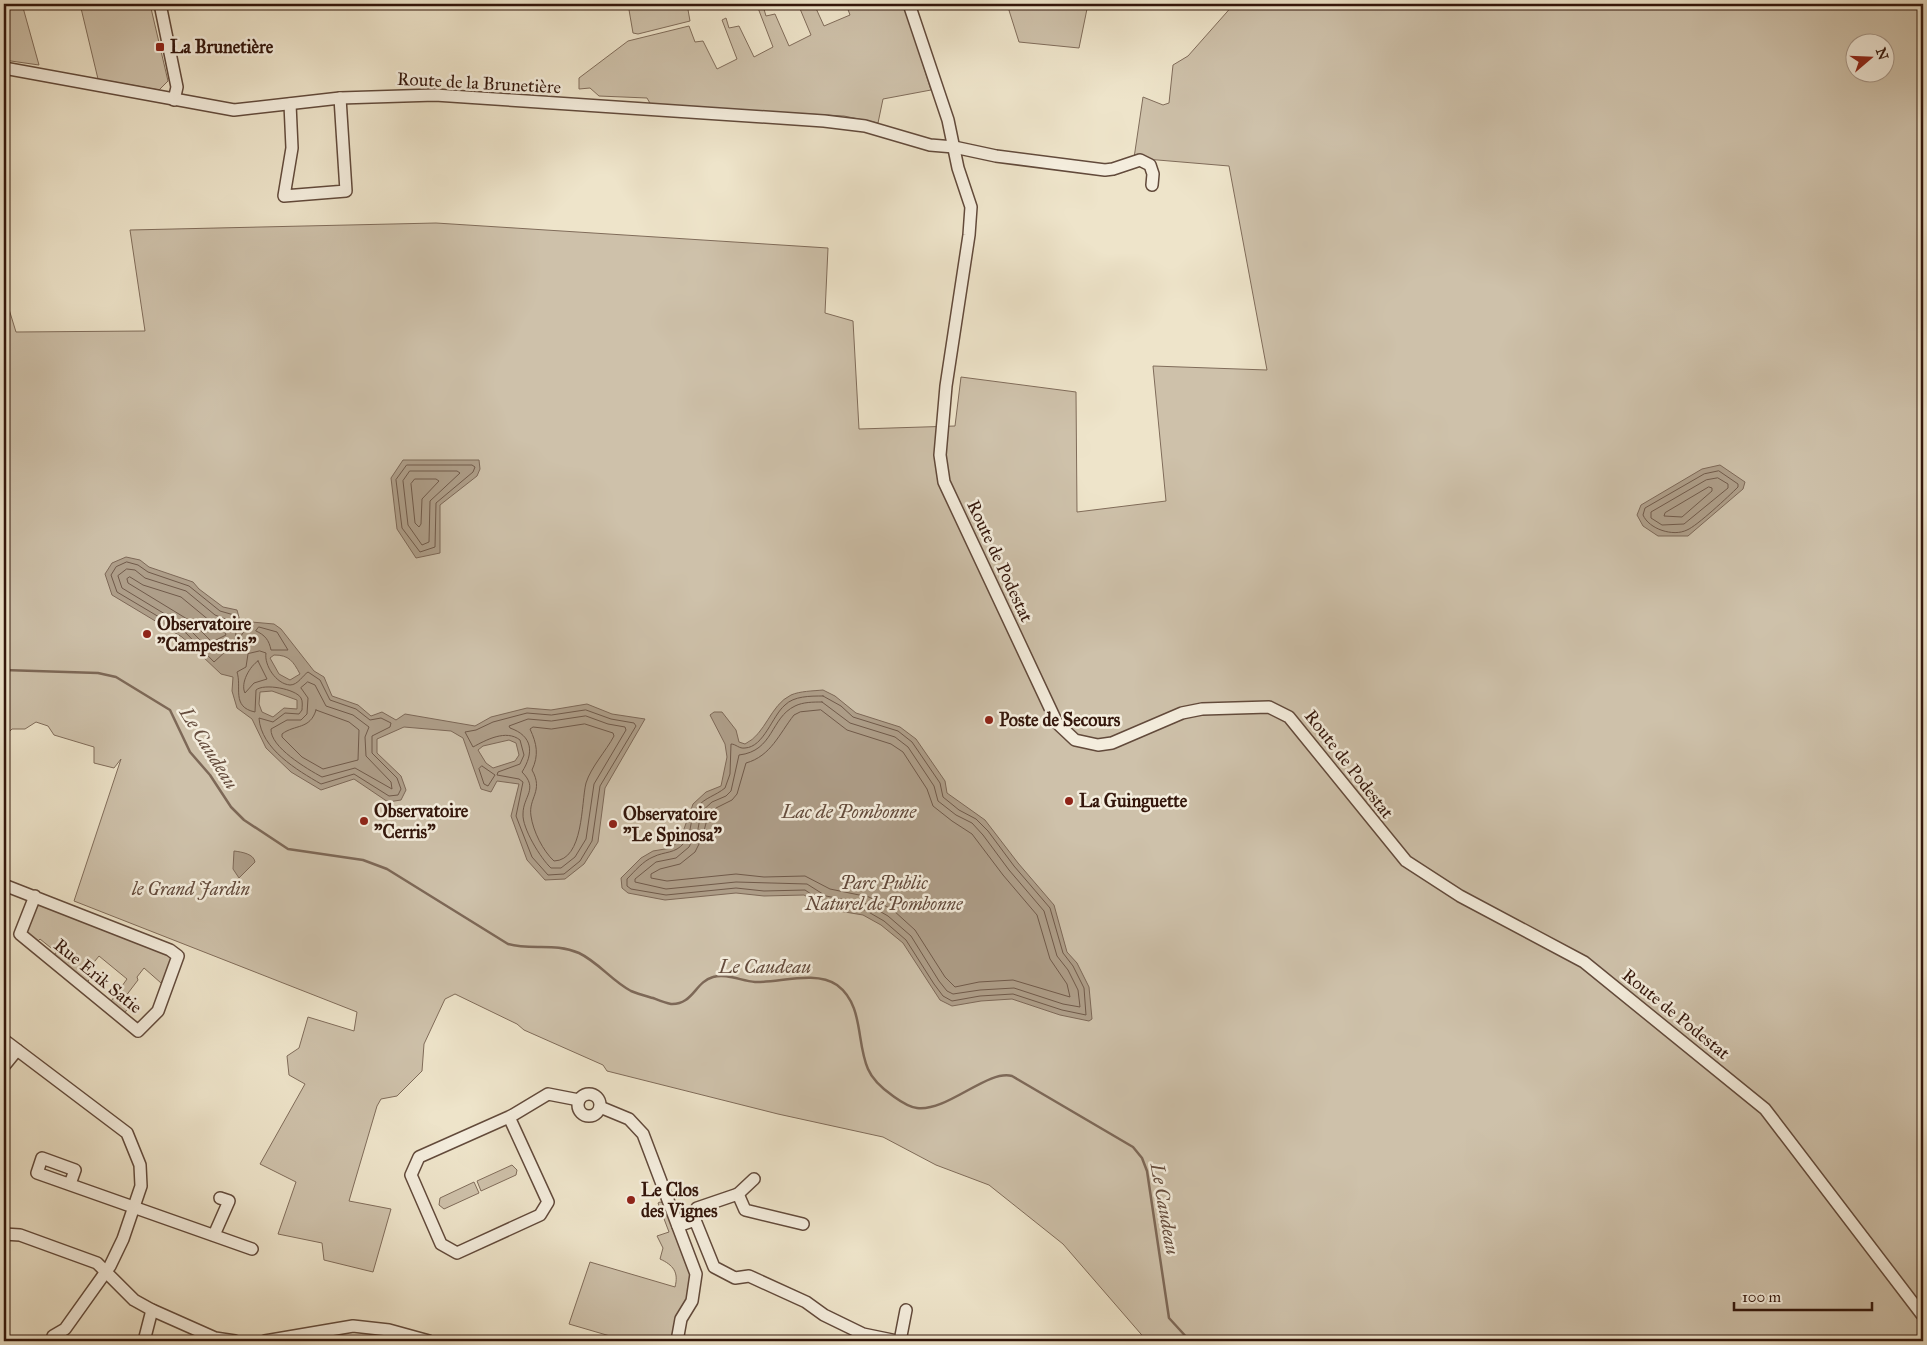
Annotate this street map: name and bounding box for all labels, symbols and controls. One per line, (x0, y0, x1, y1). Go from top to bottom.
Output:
north arrow (1844, 32, 1894, 82)
place label: La Brunetière (170, 36, 274, 58)
marker: La Brunetière (154, 41, 166, 53)
text: N (1872, 46, 1892, 62)
street label: Route de la Brunetière (396, 68, 562, 98)
street label: Route de Podestat (962, 497, 1038, 626)
place label: Observatoire "Campestris" (157, 613, 257, 657)
marker: Observatoire "Campestris" (141, 628, 153, 640)
water label: Le Caudeau (174, 702, 243, 793)
street label: Route de Podestat (1300, 705, 1399, 823)
place label: Poste de Secours (999, 709, 1121, 731)
marker: Poste de Secours (983, 714, 995, 726)
place label: La Guinguette (1079, 790, 1188, 813)
marker: La Guinguette (1063, 795, 1075, 807)
place label: Observatoire "Cerris" (374, 800, 469, 843)
water label: Lac de Pombonne (781, 800, 917, 823)
place label: Observatoire "Le Spinosa" (623, 803, 722, 847)
marker: Observatoire "Cerris" (358, 815, 370, 827)
marker: Observatoire "Le Spinosa" (607, 818, 619, 830)
park label: Parc Public Naturel de Pombonne (804, 872, 964, 915)
park label: le Grand Jardin (131, 878, 251, 900)
street label: Rue Erik Satie (50, 934, 146, 1018)
water label: Le Caudeau (718, 955, 811, 978)
street label: Route de Podestat (1618, 964, 1735, 1064)
water label: Le Caudeau (1145, 1160, 1184, 1257)
place label: Le Clos des Vignes (641, 1179, 718, 1223)
marker: Le Clos des Vignes (625, 1194, 637, 1206)
scale bar (1734, 1280, 1872, 1312)
text: 100 m (1742, 1288, 1782, 1306)

